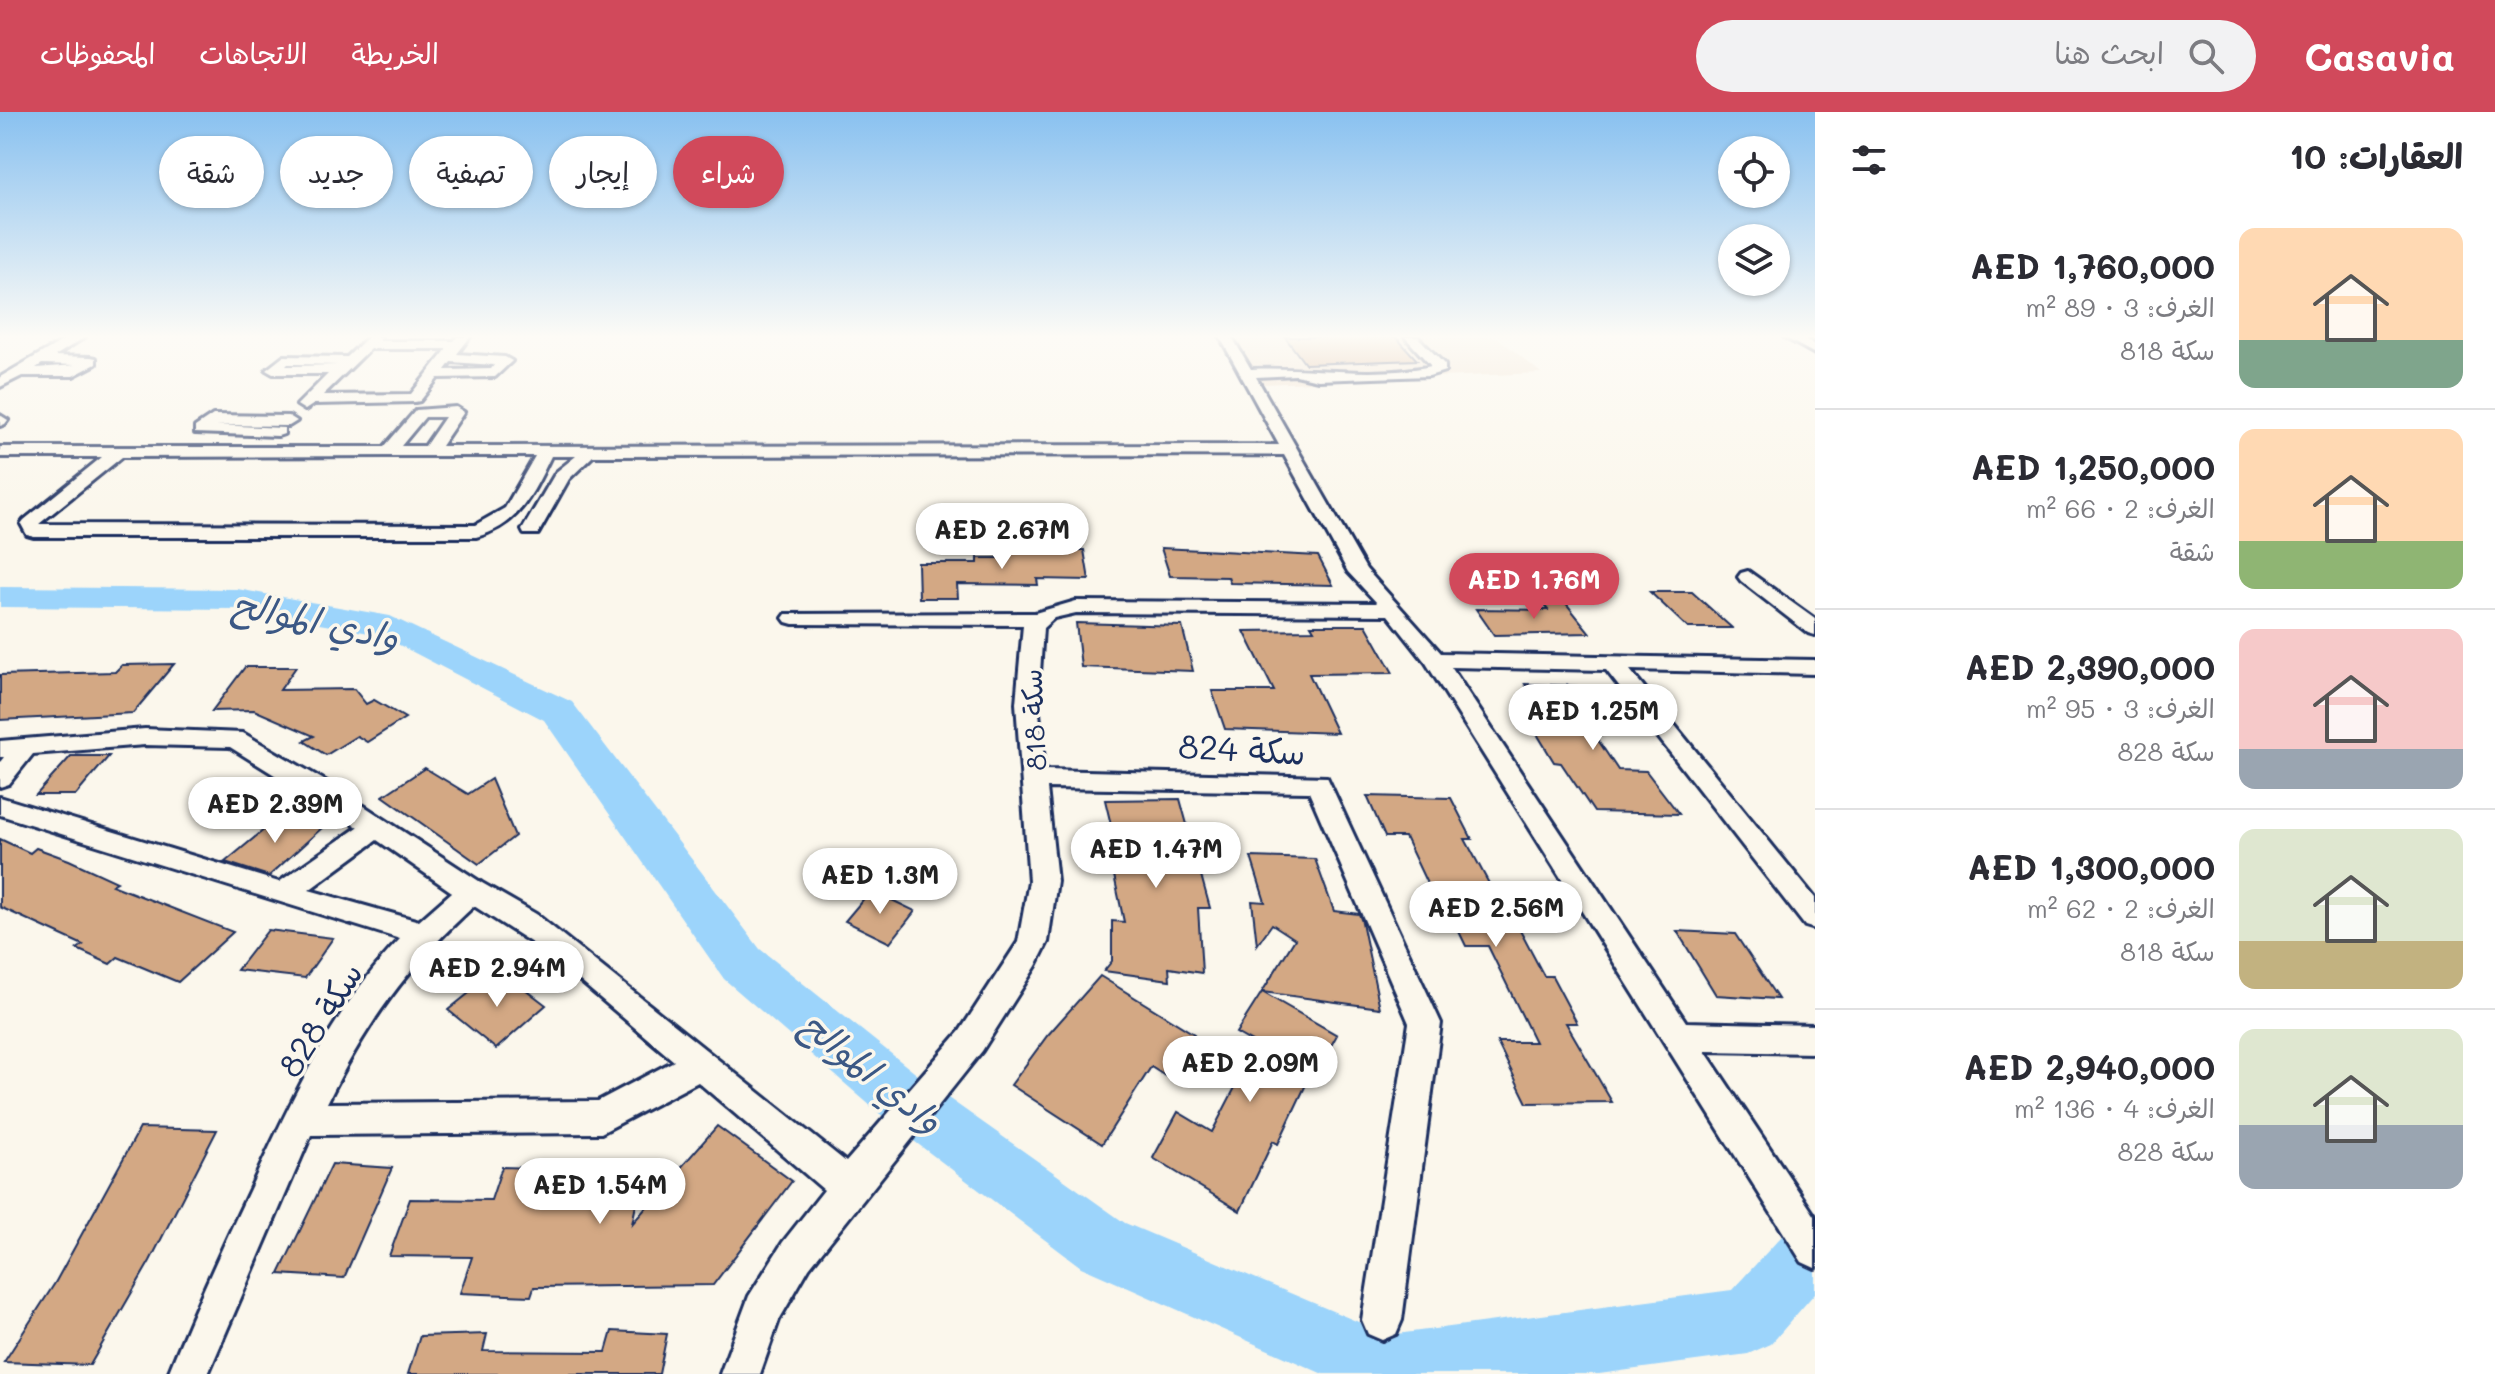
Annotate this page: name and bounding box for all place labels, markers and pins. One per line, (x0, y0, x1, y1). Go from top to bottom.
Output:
pin: AED 2.67M (910, 503, 1094, 571)
pin: AED 1.76M (1442, 553, 1626, 621)
pin: AED 1.25M (1501, 684, 1685, 752)
pin: AED 2.39M (183, 777, 367, 845)
pin: AED 1.47M (1064, 822, 1248, 890)
pin: AED 1.3M (797, 848, 963, 916)
pin: AED 2.56M (1404, 881, 1588, 949)
pin: AED 2.94M (405, 941, 589, 1009)
pin: AED 2.09M (1158, 1036, 1342, 1104)
pin: AED 1.54M (508, 1158, 692, 1226)

